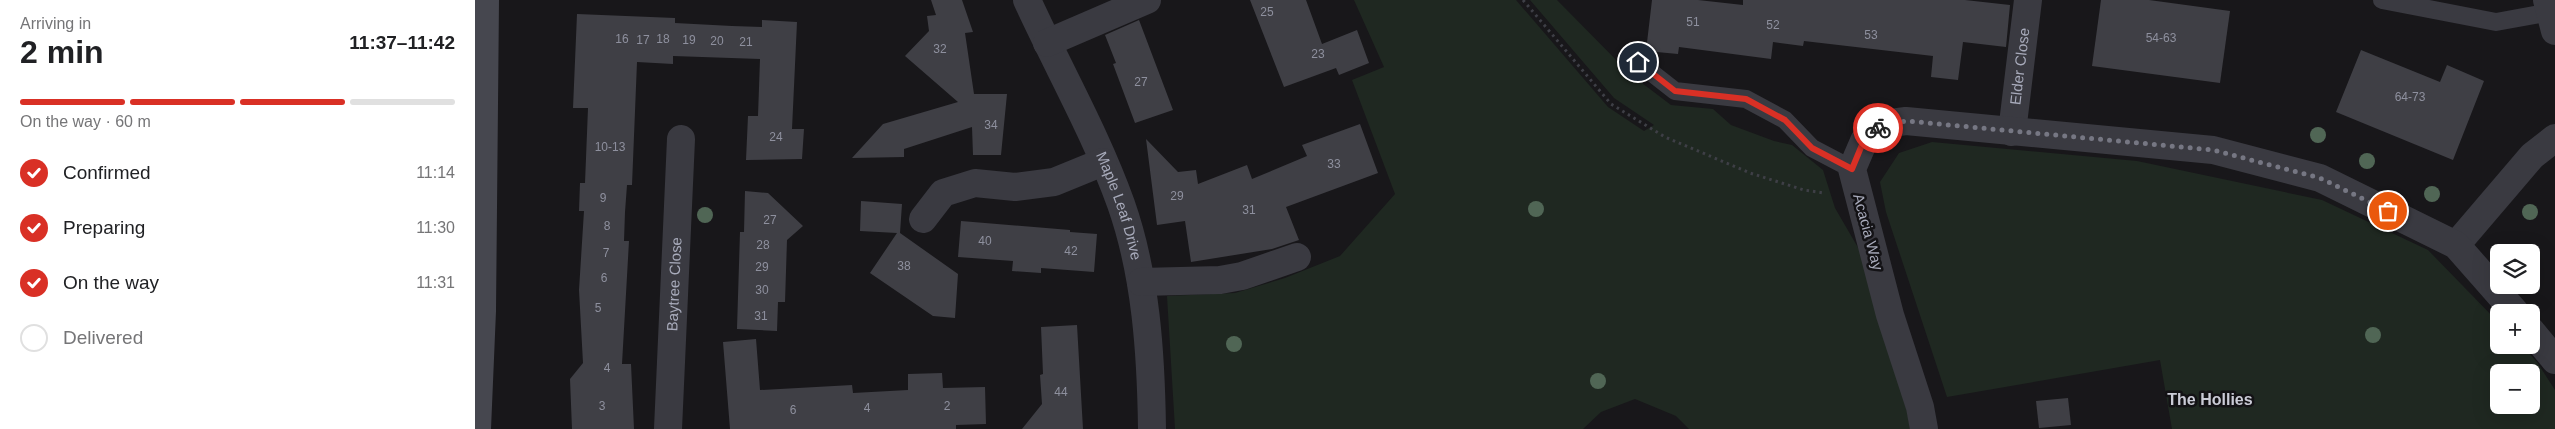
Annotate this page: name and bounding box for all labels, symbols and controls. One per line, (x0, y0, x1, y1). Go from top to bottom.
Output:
house number: 25 (1260, 5, 1274, 19)
text: Arriving in (20, 15, 91, 32)
house number: 51 (1686, 15, 1700, 29)
house number: 52 (1766, 18, 1780, 32)
street label: Elder Close (2006, 27, 2033, 106)
house number: 53 (1864, 28, 1878, 42)
house number: 54-63 (2146, 31, 2177, 45)
text: 11:37–11:42 (349, 32, 455, 53)
house number: 16 (615, 32, 629, 46)
house number: 18 (656, 32, 670, 46)
house number: 17 (636, 33, 650, 47)
house number: 19 (682, 33, 696, 47)
text: 2 min (20, 34, 104, 70)
house number: 20 (710, 34, 724, 48)
house number: 21 (739, 35, 753, 49)
pin (1617, 41, 1659, 83)
house number: 32 (933, 42, 947, 56)
house number: 23 (1311, 47, 1325, 61)
icon: home (1624, 48, 1652, 76)
house number: 27 (1134, 75, 1148, 89)
house number: 64-73 (2395, 90, 2426, 104)
courier (1853, 103, 1903, 153)
text: On the way · 60 m (20, 113, 151, 130)
icon: bike (1864, 114, 1892, 142)
house number: 34 (984, 118, 998, 132)
house number: 24 (769, 130, 783, 144)
house number: 10-13 (595, 140, 626, 154)
street label: Maple Leaf Drive (1093, 149, 1145, 262)
house number: 33 (1327, 157, 1341, 171)
icon: check (20, 159, 48, 187)
text: Confirmed (63, 162, 151, 183)
text: 11:14 (416, 164, 455, 181)
house number: 29 (1170, 189, 1184, 203)
pin (2367, 190, 2409, 232)
house number: 9 (600, 191, 607, 205)
street label: Acacia Way (1850, 192, 1887, 273)
icon: bag (2374, 197, 2402, 225)
house number: 31 (1242, 203, 1256, 217)
house number: 27 (763, 213, 777, 227)
icon: check (20, 214, 48, 242)
text: Preparing (63, 217, 145, 238)
text: 11:30 (416, 219, 455, 236)
house number: 8 (604, 219, 611, 233)
house number: 40 (978, 234, 992, 248)
street label: Baytree Close (663, 237, 685, 332)
house number: 28 (756, 238, 770, 252)
house number: 42 (1064, 244, 1078, 258)
map controls (2490, 244, 2540, 414)
button: layers (2490, 244, 2540, 294)
house number: 7 (603, 246, 610, 260)
house number: 38 (897, 259, 911, 273)
house number: 29 (755, 260, 769, 274)
icon: check (20, 269, 48, 297)
house number: 6 (601, 271, 608, 285)
text: On the way (63, 272, 159, 293)
text: 11:31 (416, 274, 455, 291)
house number: 30 (755, 283, 769, 297)
house number: 5 (595, 301, 602, 315)
button: + (2490, 304, 2540, 354)
house number: 31 (754, 309, 768, 323)
text: Delivered (63, 327, 143, 348)
house number: 4 (604, 361, 611, 375)
button: − (2490, 364, 2540, 414)
house number: 44 (1054, 385, 1068, 399)
district label: The Hollies (2167, 391, 2253, 408)
house number: 3 (599, 399, 606, 413)
house number: 2 (944, 399, 951, 413)
house number: 4 (864, 401, 871, 415)
house number: 6 (790, 403, 797, 417)

